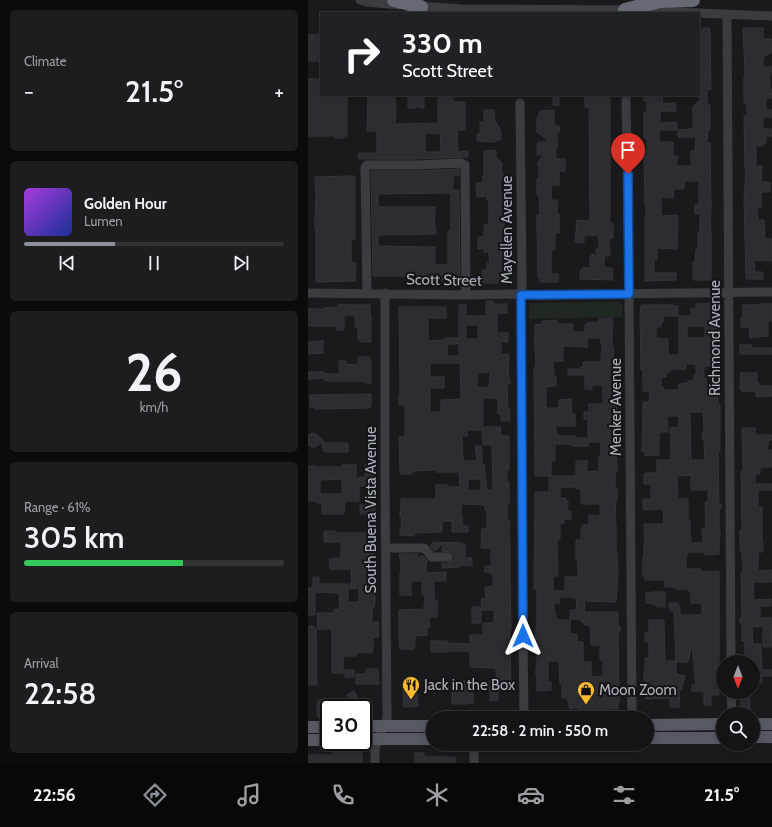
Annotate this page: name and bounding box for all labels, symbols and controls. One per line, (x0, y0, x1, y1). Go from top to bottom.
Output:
text: 330 m (402, 26, 483, 60)
icon: right (336, 28, 388, 80)
text: Climate (24, 53, 66, 69)
text: Scott Street (402, 60, 493, 82)
text: 21.5° (125, 73, 183, 110)
text: − (24, 78, 34, 105)
text: + (274, 78, 284, 105)
pin (611, 133, 645, 174)
icon: arrive (617, 139, 639, 161)
street label: Mayellen Avenue (498, 176, 516, 284)
text: Golden Hour (84, 195, 167, 213)
text: Lumen (84, 213, 123, 229)
icon: previous (56, 252, 78, 274)
icon: pause (143, 252, 165, 274)
icon: next (230, 252, 252, 274)
street label: Scott Street (406, 270, 482, 290)
street label: Richmond Avenue (706, 280, 724, 396)
text: 26 (126, 341, 182, 404)
street label: Menker Avenue (607, 358, 625, 456)
text: km/h (140, 399, 168, 415)
street label: South Buena Vista Avenue (362, 426, 380, 594)
text: Range · 61% (24, 499, 91, 515)
text: 305 km (24, 519, 125, 556)
position arrow (502, 615, 544, 657)
text: Arrival (24, 655, 59, 671)
north arrow (716, 655, 760, 699)
map controls (716, 655, 760, 751)
text: 22:58 (24, 675, 96, 712)
restaurant icon: Jack in the Box (401, 675, 421, 700)
place label: Jack in the Box (423, 676, 515, 694)
shop icon: Moon Zoom (576, 680, 596, 705)
place label: Moon Zoom (599, 681, 677, 699)
speed limit sign: 30 (320, 699, 372, 751)
button: search (716, 707, 760, 751)
text: 22:58 · 2 min · 550 m (472, 722, 608, 740)
icon: directions (141, 781, 169, 809)
icon: music (235, 781, 263, 809)
icon: phone (329, 781, 357, 809)
icon: climate (423, 781, 451, 809)
icon: car (517, 781, 545, 809)
icon: filters (610, 781, 638, 809)
text: 22:56 (33, 784, 76, 806)
text: 21.5° (704, 784, 739, 806)

